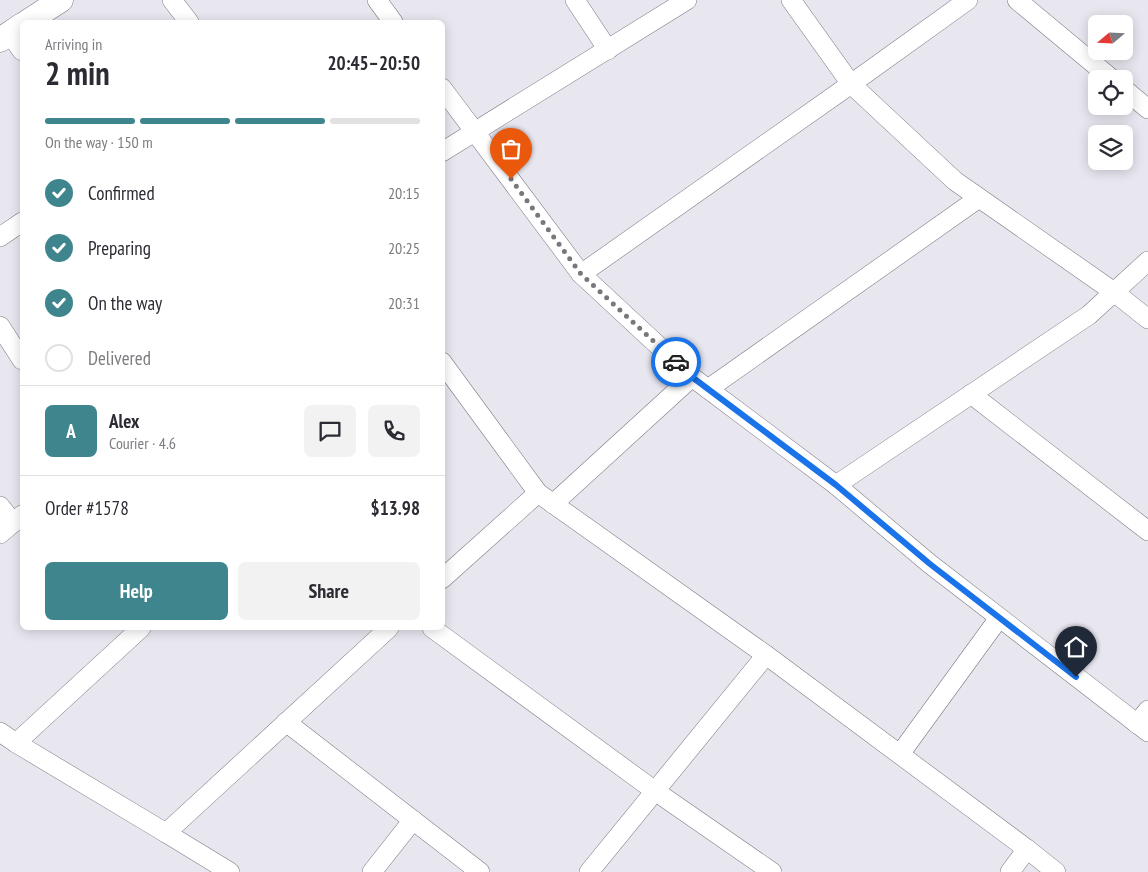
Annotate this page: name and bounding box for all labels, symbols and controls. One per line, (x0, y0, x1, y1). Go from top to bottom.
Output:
north arrow (1088, 15, 1132, 60)
map controls (1088, 15, 1133, 170)
text: Arriving in (45, 34, 102, 54)
text: 20:45–20:50 (327, 51, 420, 75)
text: 2 min (45, 52, 110, 94)
button: locate (1088, 70, 1133, 115)
button: layers (1088, 125, 1133, 170)
pin (490, 128, 532, 179)
text: On the way · 150 m (45, 132, 153, 152)
icon: bag (497, 135, 525, 163)
icon: check (45, 179, 73, 207)
text: Confirmed (88, 181, 155, 205)
text: 20:15 (388, 183, 420, 203)
icon: check (45, 234, 73, 262)
text: Preparing (88, 236, 151, 260)
text: 20:25 (388, 238, 420, 258)
icon: check (45, 289, 73, 317)
text: On the way (88, 291, 162, 315)
text: 20:31 (388, 293, 420, 313)
courier (651, 337, 701, 387)
text: Delivered (88, 346, 151, 370)
icon: car (662, 348, 690, 376)
button: chat (304, 405, 356, 457)
button: phone (368, 405, 420, 457)
text: Alex (109, 409, 139, 433)
text: A (66, 419, 76, 443)
text: Courier · 4.6 (109, 433, 176, 453)
text: Order #1578 (45, 496, 129, 520)
text: $13.98 (371, 496, 420, 520)
button: Help (45, 562, 228, 620)
button: Share (238, 562, 420, 620)
pin (1055, 626, 1097, 677)
icon: home (1062, 633, 1090, 661)

